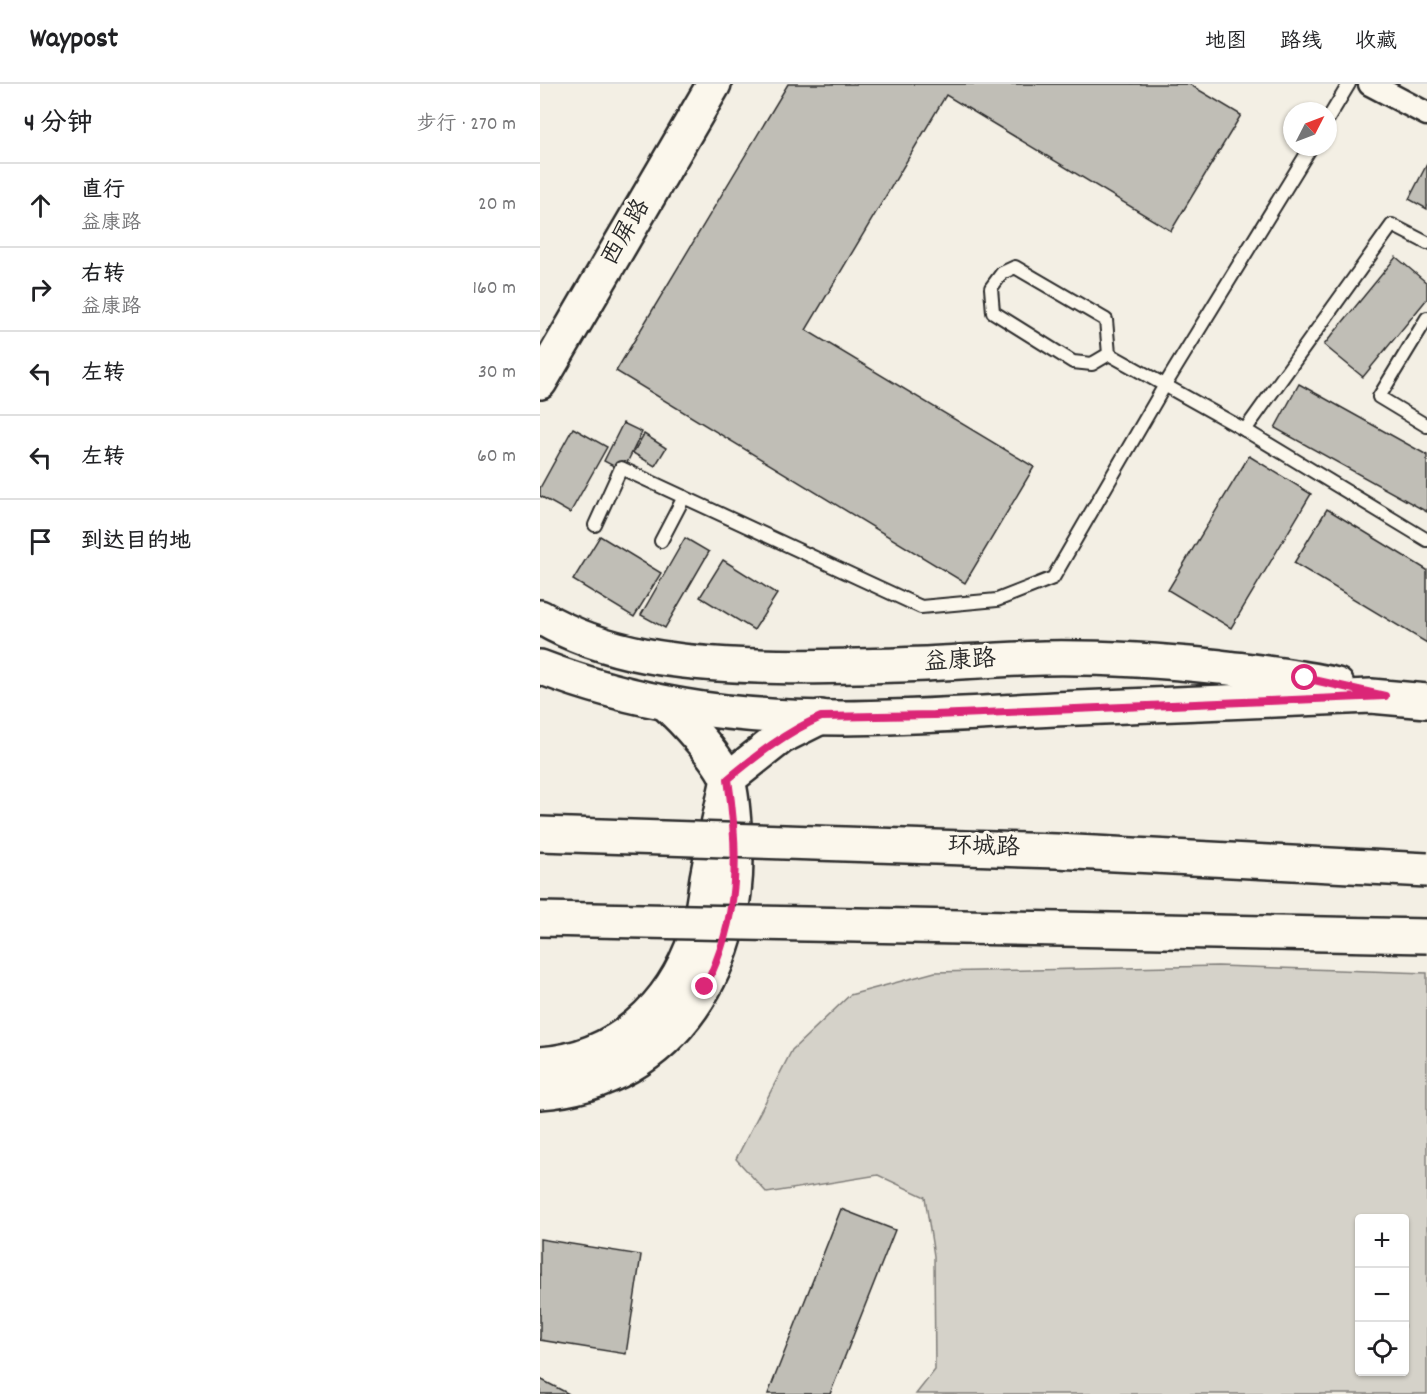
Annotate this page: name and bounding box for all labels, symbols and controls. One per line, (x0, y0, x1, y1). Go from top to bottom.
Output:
text: Waypost (30, 21, 118, 61)
text: 地图 (1205, 28, 1247, 58)
text: 路线 (1280, 28, 1322, 58)
text: 收藏 (1355, 28, 1397, 58)
north arrow (1283, 102, 1337, 156)
text: 4 分钟 (24, 106, 93, 143)
text: 步行 · 270 m (417, 111, 516, 139)
text: 直行 (81, 176, 125, 207)
icon: ahead (24, 189, 57, 222)
text: 20 m (478, 191, 516, 219)
street label: 西屏路 (594, 193, 660, 273)
text: 益康路 (81, 210, 141, 238)
text: 右转 (81, 260, 125, 291)
icon: right (24, 273, 57, 306)
text: 160 m (473, 275, 516, 303)
text: 益康路 (81, 294, 141, 322)
icon: left (24, 357, 57, 390)
text: 左转 (81, 359, 125, 390)
text: 30 m (478, 359, 516, 387)
icon: left (24, 441, 57, 474)
text: 左转 (81, 443, 125, 474)
text: 60 m (477, 443, 516, 471)
icon: arrive (24, 525, 57, 558)
text: 到达目的地 (81, 527, 191, 558)
street label: 益康路 (923, 643, 997, 681)
route start (1291, 664, 1317, 690)
street label: 环城路 (947, 830, 1021, 866)
route end (691, 973, 717, 999)
map controls (1355, 1214, 1409, 1376)
button: + (1355, 1214, 1409, 1268)
button: − (1355, 1268, 1409, 1322)
button: locate (1355, 1322, 1409, 1376)

